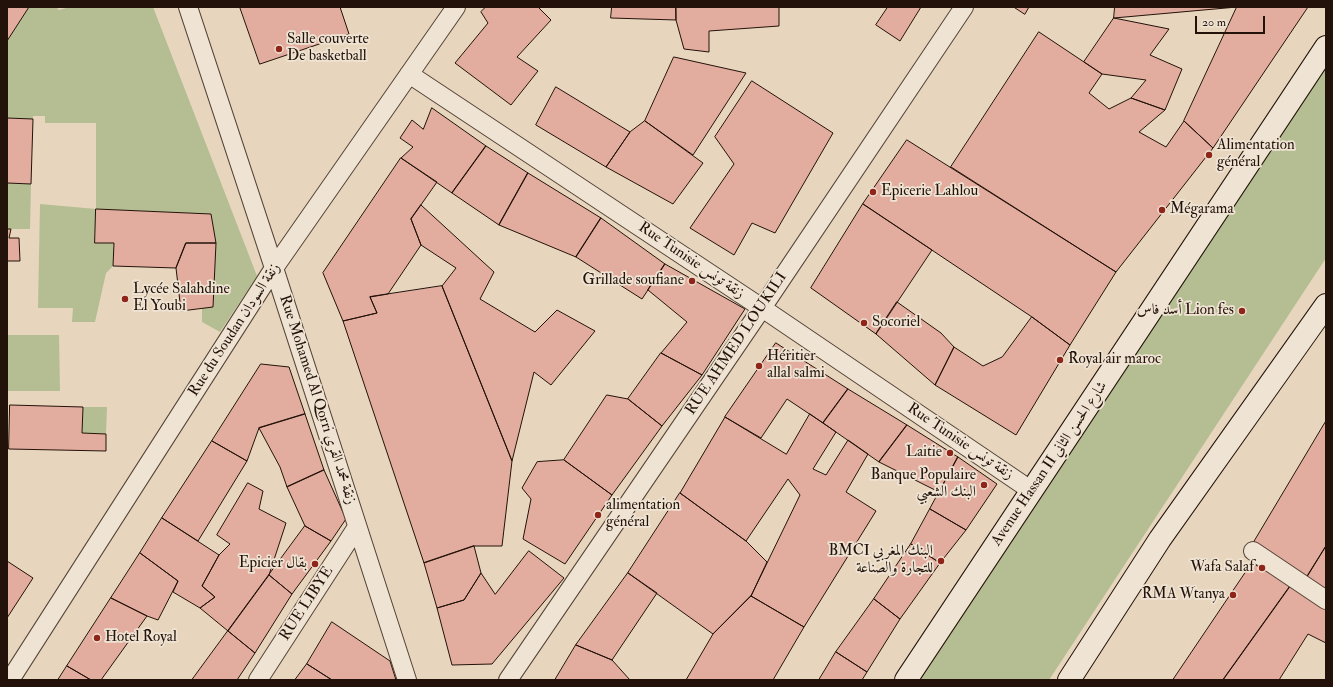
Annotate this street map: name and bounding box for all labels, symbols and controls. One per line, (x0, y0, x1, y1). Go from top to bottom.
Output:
scale bar (1197, 8, 1267, 34)
text: 20 m (1202, 15, 1226, 30)
place label: Salle couverte De basketball (287, 31, 369, 66)
marker: Salle couverte De basketball (274, 44, 284, 54)
place label: Alimentation général (1217, 137, 1295, 172)
marker: Alimentation général (1204, 150, 1214, 160)
place label: Epicerie Lahlou (881, 183, 978, 201)
marker: Epicerie Lahlou (868, 187, 878, 197)
place label: Mégarama (1170, 201, 1234, 219)
marker: Mégarama (1157, 205, 1167, 215)
street label: Rue Tunisie زنقة تونس (634, 219, 748, 303)
street label: Rue du Soudan زنقة السودان (185, 260, 285, 400)
street label: RUE AHMED LOUKILI (682, 269, 792, 419)
place label: Grillade soufiane (583, 272, 684, 290)
marker: Grillade soufiane (687, 276, 697, 286)
place label: Lycée Salahdine El Youbi (133, 281, 230, 316)
street label: Rue Mohamed Al Qorri زنقة محمد القري (275, 293, 359, 507)
marker: Lycée Salahdine El Youbi (120, 294, 130, 304)
place label: أسد فاس Lion fes (1137, 302, 1234, 320)
marker: أسد فاس Lion fes (1237, 306, 1247, 316)
place label: Socoriel (872, 314, 920, 332)
marker: Socoriel (859, 318, 869, 328)
place label: Héritier allal salmi (767, 348, 825, 383)
place label: Royal air maroc (1068, 351, 1161, 369)
marker: Royal air maroc (1055, 355, 1065, 365)
marker: Héritier allal salmi (754, 361, 764, 371)
street label: Avenue Hassan II شارع الحسن الثاني (988, 378, 1112, 550)
street label: Rue Tunisie زنقة تونس (903, 400, 1017, 484)
place label: Laitie (906, 444, 942, 462)
marker: Laitie (945, 448, 955, 458)
place label: Banque Populaire البنك الشعبي (871, 467, 976, 502)
marker: Banque Populaire البنك الشعبي (979, 480, 989, 490)
place label: alimentation général (606, 497, 680, 532)
marker: alimentation général (593, 510, 603, 520)
place label: BMCI البنك المغربي للتجارة والصناعة (828, 543, 933, 578)
place label: Epicier بقال (239, 555, 307, 573)
marker: BMCI البنك المغربي للتجارة والصناعة (936, 556, 946, 566)
marker: Epicier بقال (310, 559, 320, 569)
place label: Wafa Salaf (1190, 559, 1254, 577)
marker: Wafa Salaf (1257, 563, 1267, 573)
street label: RUE LIBYE (276, 564, 338, 644)
place label: RMA Wtanya (1142, 586, 1225, 604)
marker: RMA Wtanya (1228, 590, 1238, 600)
place label: Hotel Royal (105, 629, 177, 647)
marker: Hotel Royal (92, 633, 102, 643)

